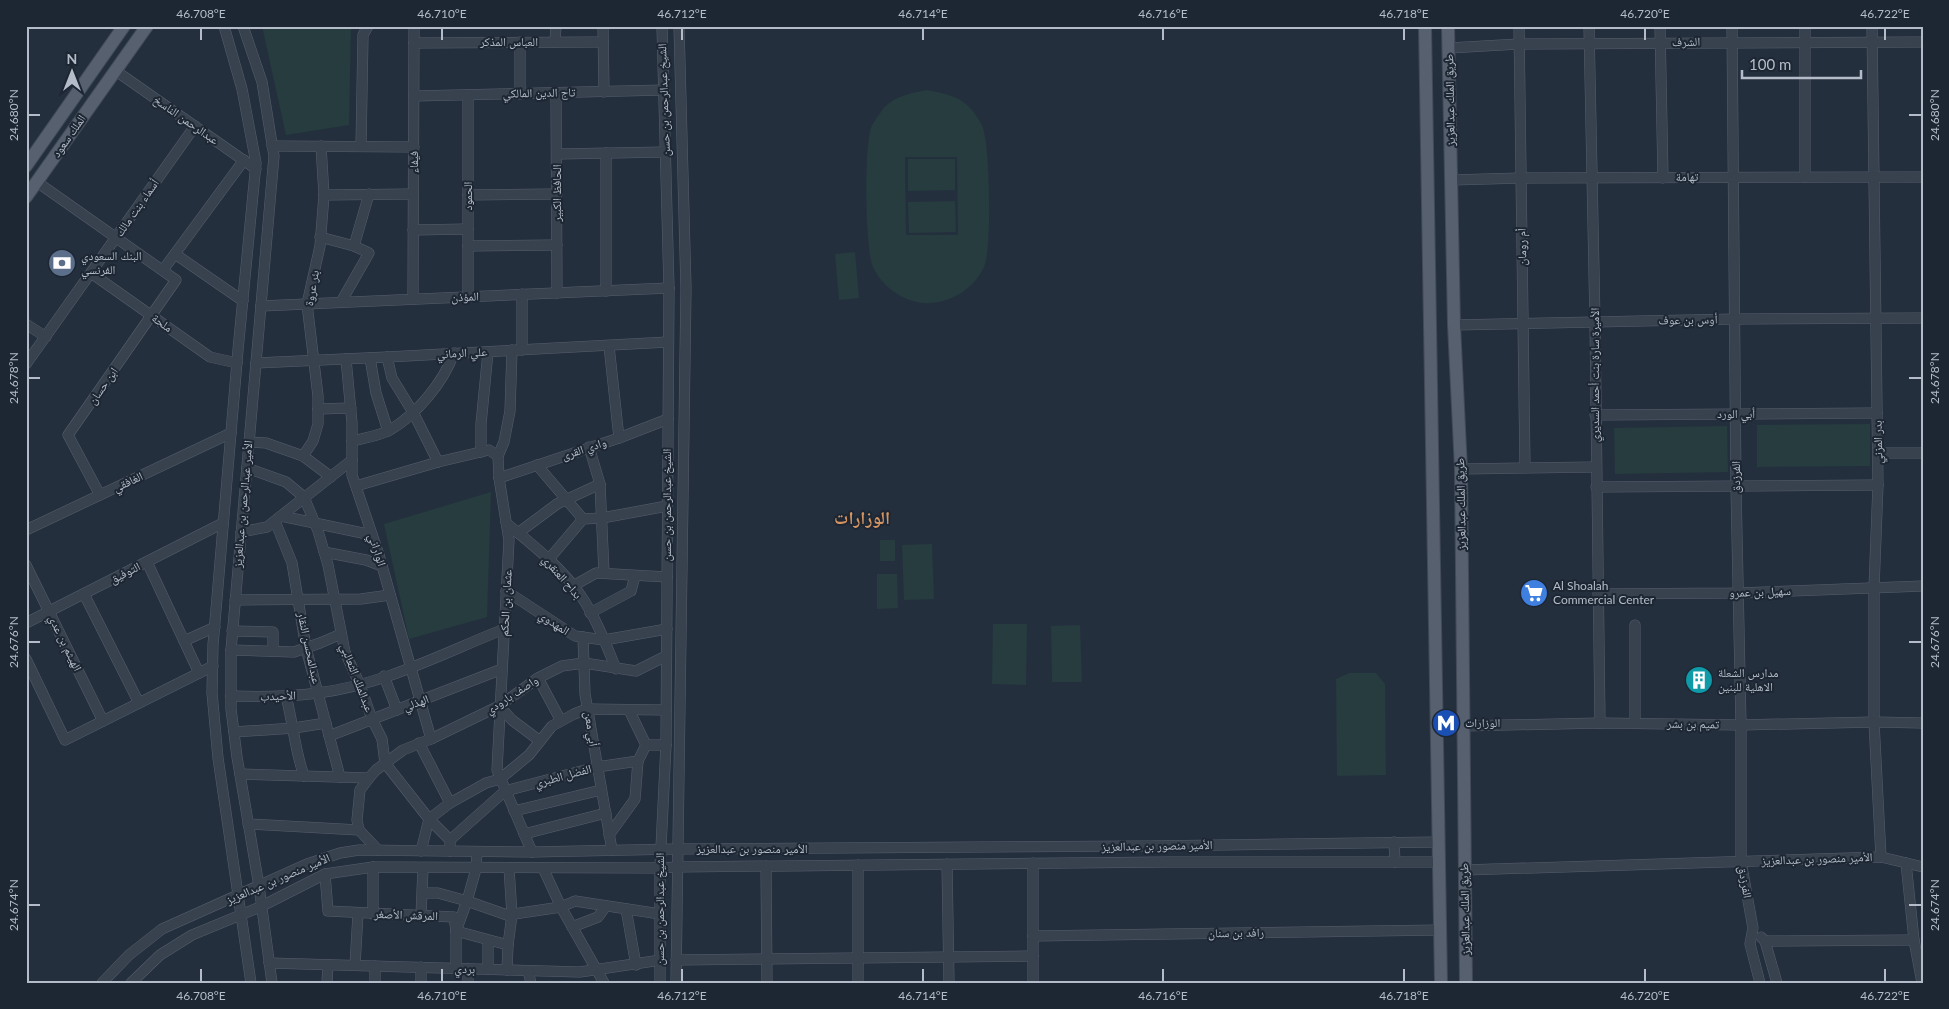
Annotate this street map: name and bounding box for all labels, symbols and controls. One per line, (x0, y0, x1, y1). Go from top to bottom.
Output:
text: 46.708°E (176, 6, 226, 21)
text: 46.710°E (417, 6, 467, 21)
text: 46.712°E (657, 6, 707, 21)
text: 46.714°E (898, 6, 948, 21)
text: 46.716°E (1138, 6, 1188, 21)
text: 46.718°E (1379, 6, 1429, 21)
text: 46.720°E (1620, 6, 1670, 21)
text: 46.722°E (1860, 6, 1910, 21)
street label: العباس المذكر (479, 34, 538, 49)
street label: الشرف (1672, 34, 1700, 49)
street label: الشيخ عبدالرحمن بن حسن (654, 43, 673, 157)
north arrow (48, 48, 98, 98)
scale bar (1742, 48, 1860, 80)
text: N (67, 50, 77, 67)
street label: طريق الملك عبدالعزيز (1441, 54, 1458, 147)
text: 100 m (1749, 55, 1791, 73)
street label: تاج الدين المالكي (502, 84, 576, 104)
text: 24.680°N (6, 89, 21, 141)
text: 24.680°N (1927, 89, 1942, 141)
street label: عبدالرحمن الناسخ (151, 92, 222, 148)
street label: الملك سعود (48, 111, 89, 160)
street label: فيفاء (406, 151, 421, 173)
street label: الحافظ الكبير (549, 164, 564, 223)
street label: تهامة (1676, 169, 1699, 184)
street label: أسماء بنت مالك (111, 176, 162, 240)
street label: الحمود (460, 181, 475, 210)
street label: أم رومان (1514, 228, 1530, 266)
bank icon: البنك السعودي الفرنسي (47, 248, 77, 278)
place label: البنك السعودي الفرنسي (81, 248, 142, 280)
street label: بئر عروة (301, 269, 322, 307)
street label: المؤذن (451, 289, 479, 304)
street label: الأميرة سارة بنت أحمد السديري (1587, 308, 1605, 442)
street label: ملحة (149, 310, 176, 335)
street label: أوس بن عوف (1658, 311, 1718, 328)
street label: علي الرماني (436, 344, 488, 364)
text: 24.678°N (6, 352, 21, 404)
text: 24.678°N (1927, 352, 1942, 404)
street label: ابن حسان (84, 364, 121, 407)
street label: أبي الورد (1717, 406, 1755, 424)
street label: بدر المزني (1870, 420, 1888, 464)
street label: وادي القرى (560, 434, 609, 466)
street label: الأمير عبدالرحمن بن عبدالعزيز (229, 440, 256, 569)
street label: الشيخ عبدالرحمن بن حسن (659, 448, 674, 561)
street label: طريق الملك عبدالعزيز (1452, 458, 1469, 551)
street label: الفرزدق (1728, 461, 1743, 493)
street label: الغافقي (110, 468, 147, 498)
district label: الوزارات (834, 506, 890, 528)
street label: الواراني (362, 532, 390, 569)
street label: بداح العنقري (537, 552, 586, 604)
street label: التوفيق (107, 558, 143, 587)
street label: عثمان بن الحكم (496, 569, 516, 637)
supermarket icon: Al Shoalah Commercial Center (1519, 578, 1549, 608)
place label: Al Shoalah Commercial Center (1553, 578, 1655, 607)
street label: سهيل بن عمرو (1729, 583, 1791, 600)
street label: المهدوي (534, 607, 573, 641)
street label: عبدالمحسن النقار (294, 610, 324, 685)
street label: الهيثم بن عدي (43, 612, 86, 675)
text: 24.676°N (6, 616, 21, 668)
text: 24.676°N (1927, 616, 1942, 668)
street label: عبدالملك الثعالبي (335, 641, 377, 715)
building icon: مدارس الشعلة الاهلية للبنين (1684, 665, 1714, 695)
place label: مدارس الشعلة الاهلية للبنين (1718, 665, 1779, 694)
street label: واصف بارودي (483, 672, 543, 720)
street label: الأحيدب (260, 687, 296, 704)
street label: الهذلي (401, 691, 432, 717)
metro station icon: الوزارات (1431, 708, 1461, 738)
street label: أبي معن (578, 710, 602, 748)
place label: الوزارات (1465, 715, 1500, 730)
street label: تميم بن بشر (1666, 716, 1720, 732)
street label: الفضل الطبري (533, 761, 594, 793)
street label: الأمير منصور بن عبدالعزيز (1100, 837, 1213, 854)
street label: الأمير منصور بن عبدالعزيز (695, 841, 808, 856)
street label: الأمير منصور بن عبدالعزيز (1760, 849, 1873, 868)
street label: الأمير منصور بن عبدالعزيز (223, 850, 332, 908)
street label: الشيخ عبدالرحمن بن حسن (652, 852, 667, 965)
street label: طريق الملك عبدالعزيز (1456, 863, 1473, 956)
street label: الفرزدق (1735, 865, 1756, 899)
text: 24.674°N (6, 879, 21, 931)
text: 24.674°N (1927, 879, 1942, 931)
street label: المرقش الأصغر (373, 906, 438, 923)
street label: رافد بن سنان (1208, 925, 1265, 941)
street label: بردي (454, 961, 476, 979)
text: 46.708°E (176, 988, 226, 1003)
text: 46.710°E (417, 988, 467, 1003)
text: 46.712°E (657, 988, 707, 1003)
text: 46.714°E (898, 988, 948, 1003)
text: 46.716°E (1138, 988, 1188, 1003)
text: 46.718°E (1379, 988, 1429, 1003)
text: 46.720°E (1620, 988, 1670, 1003)
text: 46.722°E (1860, 988, 1910, 1003)

